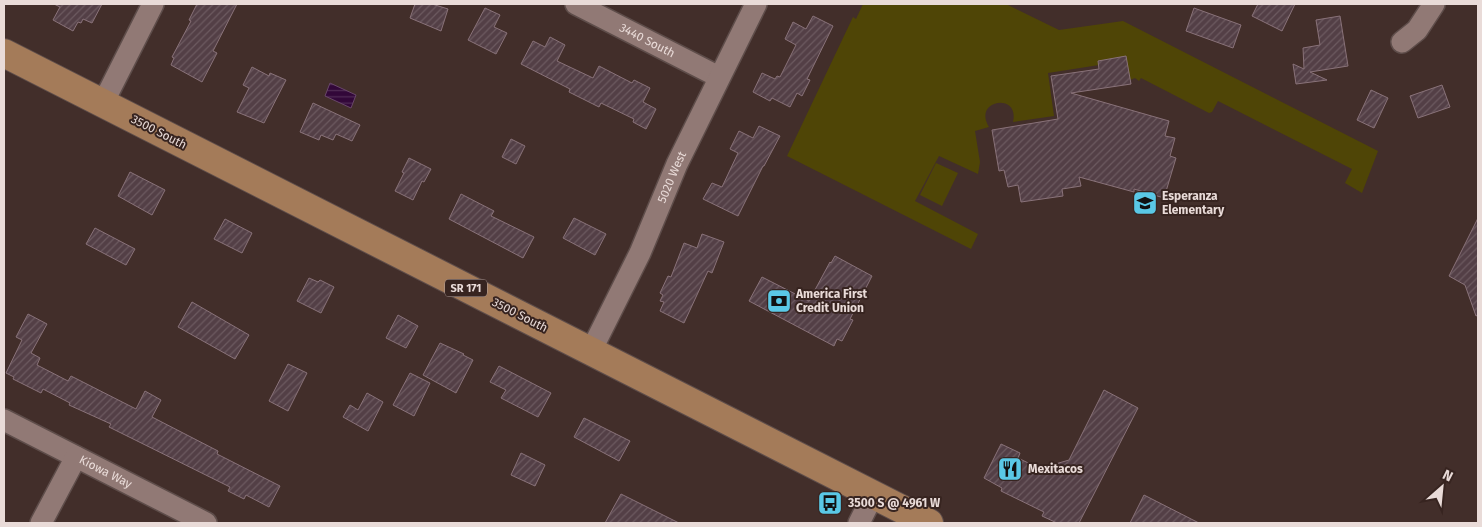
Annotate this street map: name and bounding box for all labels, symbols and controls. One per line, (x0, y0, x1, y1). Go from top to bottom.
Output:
street label: 3440 South (617, 20, 677, 60)
street label: 3500 South (129, 112, 189, 152)
street label: 5020 West (655, 148, 690, 205)
place label: Esperanza Elementary (1162, 189, 1225, 217)
school or university icon: Esperanza Elementary (1132, 190, 1158, 216)
road number: SR 171 (445, 280, 487, 296)
place label: America First Credit Union (795, 287, 867, 315)
bank icon: America First Credit Union (766, 288, 792, 314)
street label: 3500 South (490, 295, 550, 335)
street label: Kiowa Way (77, 452, 134, 491)
restaurant icon: Mexitacos (997, 456, 1023, 482)
place label: Mexitacos (1028, 462, 1083, 476)
north arrow (1417, 462, 1467, 512)
text: N (1440, 466, 1456, 486)
bus stop icon: 3500 S @ 4961 W (817, 490, 843, 516)
place label: 3500 S @ 4961 W (847, 496, 941, 510)

